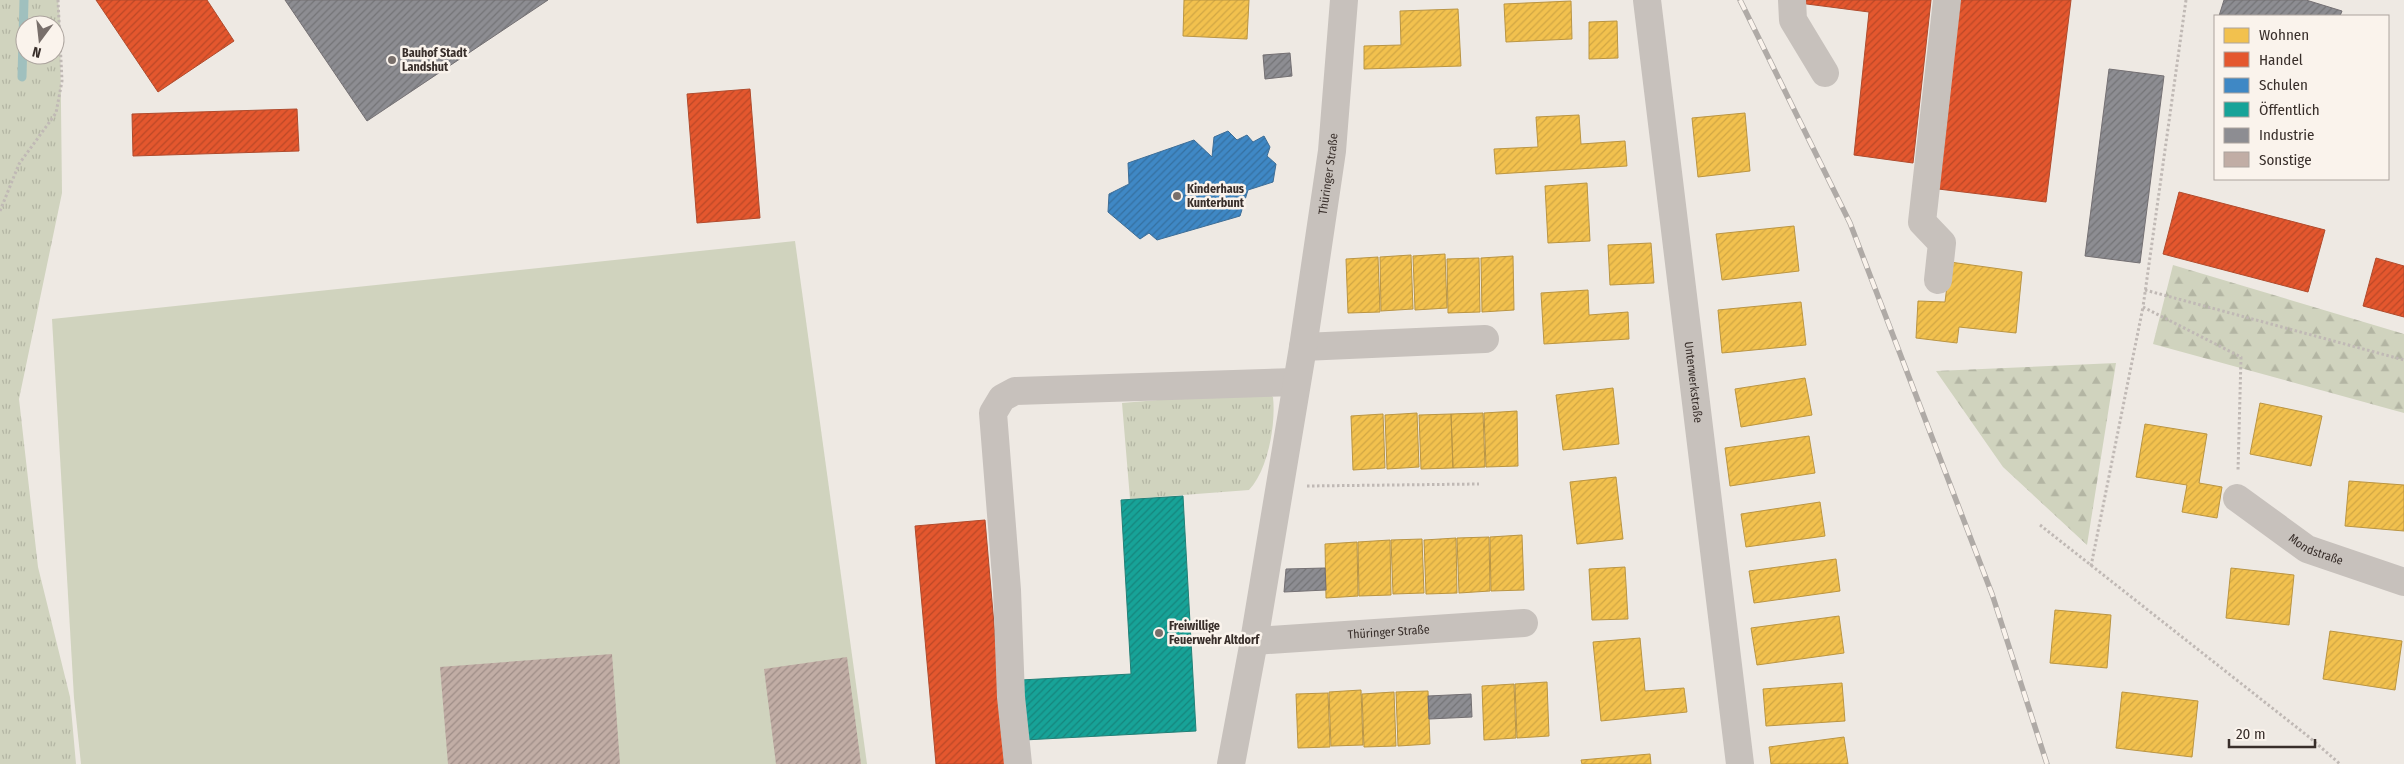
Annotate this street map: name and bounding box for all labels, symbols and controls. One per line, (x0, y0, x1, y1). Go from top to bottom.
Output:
north arrow (15, 15, 65, 65)
legend (2214, 15, 2389, 180)
text: Wohnen (2259, 26, 2309, 44)
text: N (31, 43, 43, 61)
place label: Bauhof Stadt Landshut (402, 46, 468, 74)
text: Handel (2259, 51, 2303, 69)
marker: Bauhof Stadt Landshut (386, 54, 398, 66)
text: Schulen (2259, 76, 2308, 94)
text: Öffentlich (2259, 101, 2320, 119)
text: Industrie (2259, 126, 2314, 144)
street label: Thüringer Straße (1316, 133, 1340, 216)
text: Sonstige (2259, 151, 2312, 169)
place label: Kinderhaus Kunterbunt (1187, 182, 1245, 210)
marker: Kinderhaus Kunterbunt (1171, 190, 1183, 202)
street label: Unterwerkstraße (1682, 341, 1705, 424)
street label: Mondstraße (2286, 531, 2345, 568)
place label: Freiwillige Feuerwehr Altdorf (1169, 619, 1260, 647)
street label: Thüringer Straße (1347, 622, 1430, 642)
marker: Freiwillige Feuerwehr Altdorf (1153, 627, 1165, 639)
scale bar (2229, 716, 2315, 748)
text: 20 m (2236, 725, 2266, 743)

